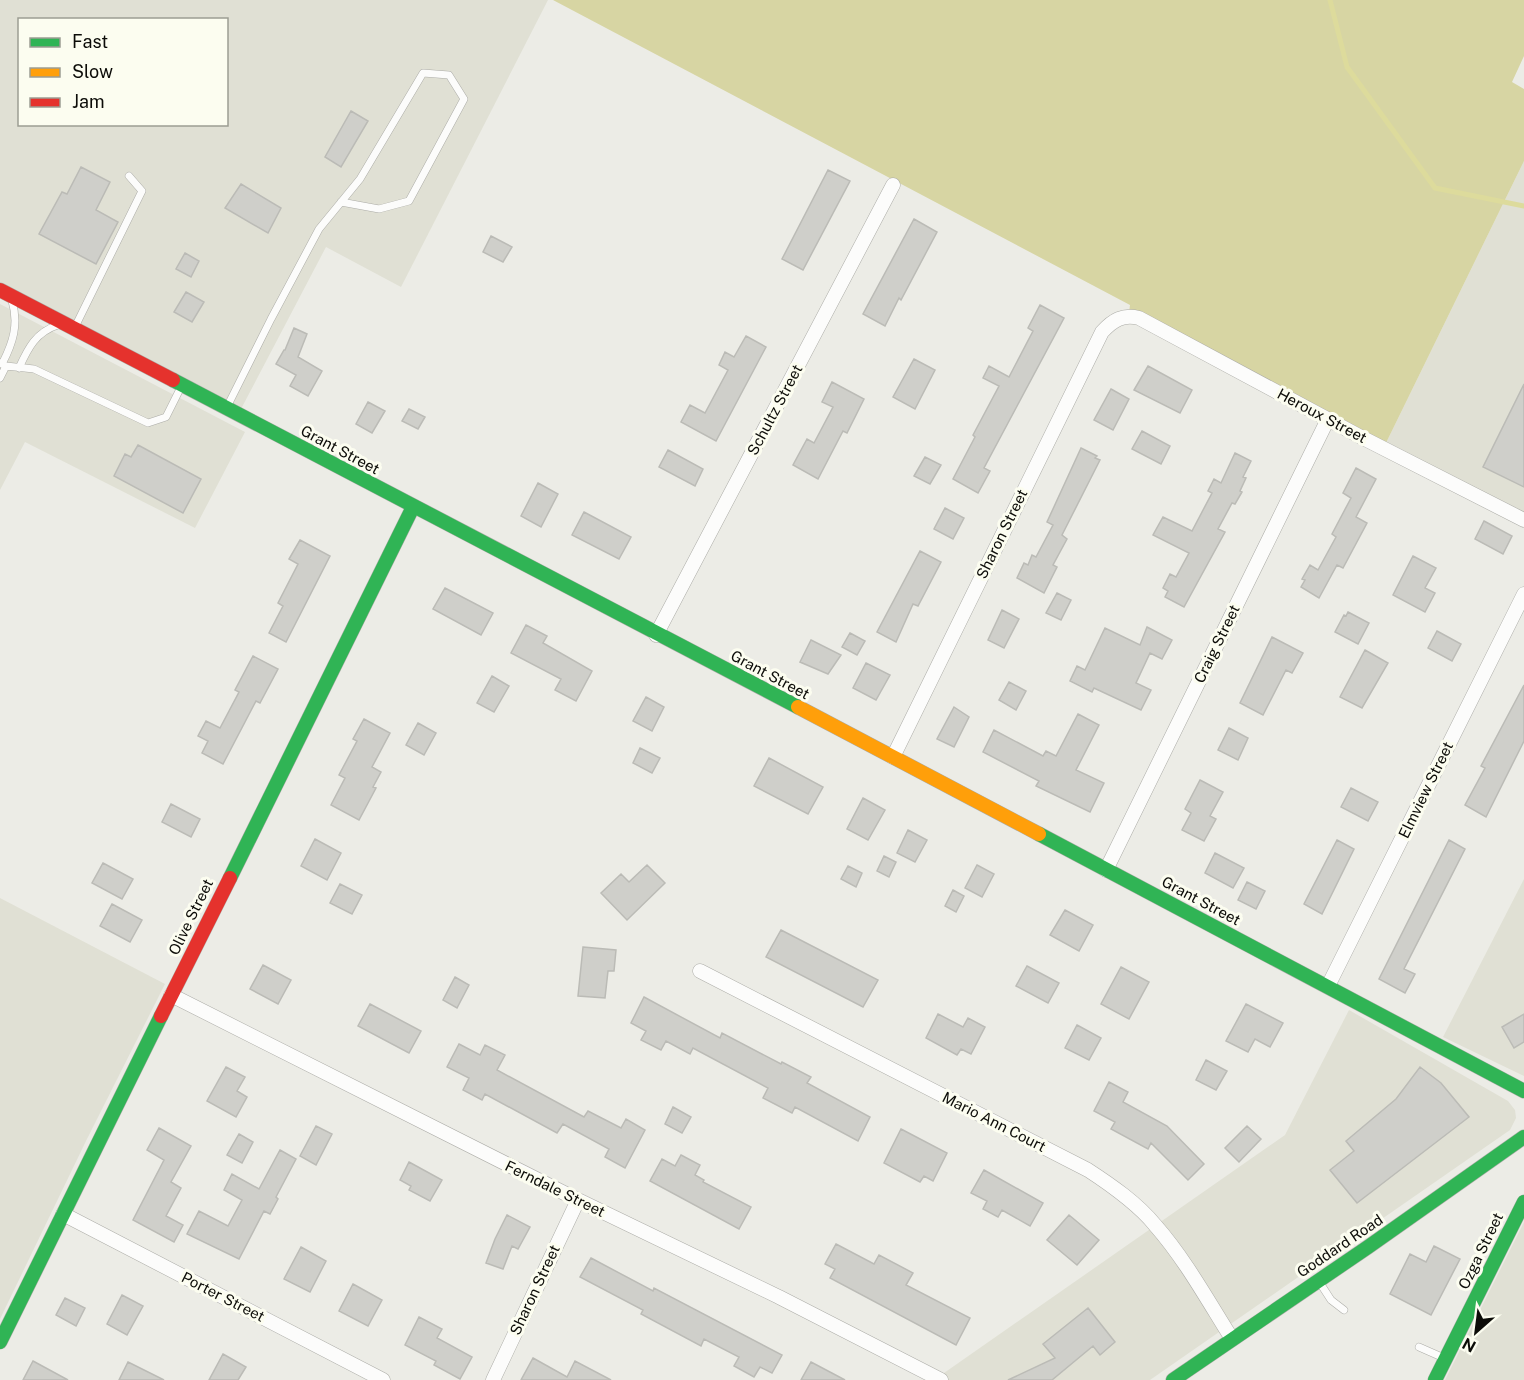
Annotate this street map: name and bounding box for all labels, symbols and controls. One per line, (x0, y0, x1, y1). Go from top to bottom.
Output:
legend (18, 18, 228, 126)
text: Fast (72, 31, 108, 52)
text: Slow (72, 61, 113, 82)
text: Jam (72, 91, 105, 112)
street label: Schultz Street (744, 361, 806, 458)
street label: Heroux Street (1275, 385, 1370, 446)
street label: Grant Street (298, 422, 383, 477)
street label: Sharon Street (973, 486, 1031, 581)
street label: Craig Street (1190, 602, 1243, 686)
street label: Grant Street (728, 647, 813, 702)
street label: Elmview Street (1395, 739, 1456, 841)
street label: Grant Street (1159, 873, 1244, 928)
street label: Olive Street (165, 876, 216, 958)
street label: Mario Ann Court (940, 1088, 1049, 1155)
street label: Ferndale Street (503, 1157, 608, 1220)
street label: Ozga Street (1455, 1210, 1506, 1292)
street label: Goddard Road (1294, 1211, 1386, 1280)
street label: Sharon Street (506, 1242, 563, 1337)
street label: Porter Street (179, 1268, 268, 1325)
north arrow (1446, 1302, 1506, 1362)
text: N (1459, 1333, 1479, 1356)

